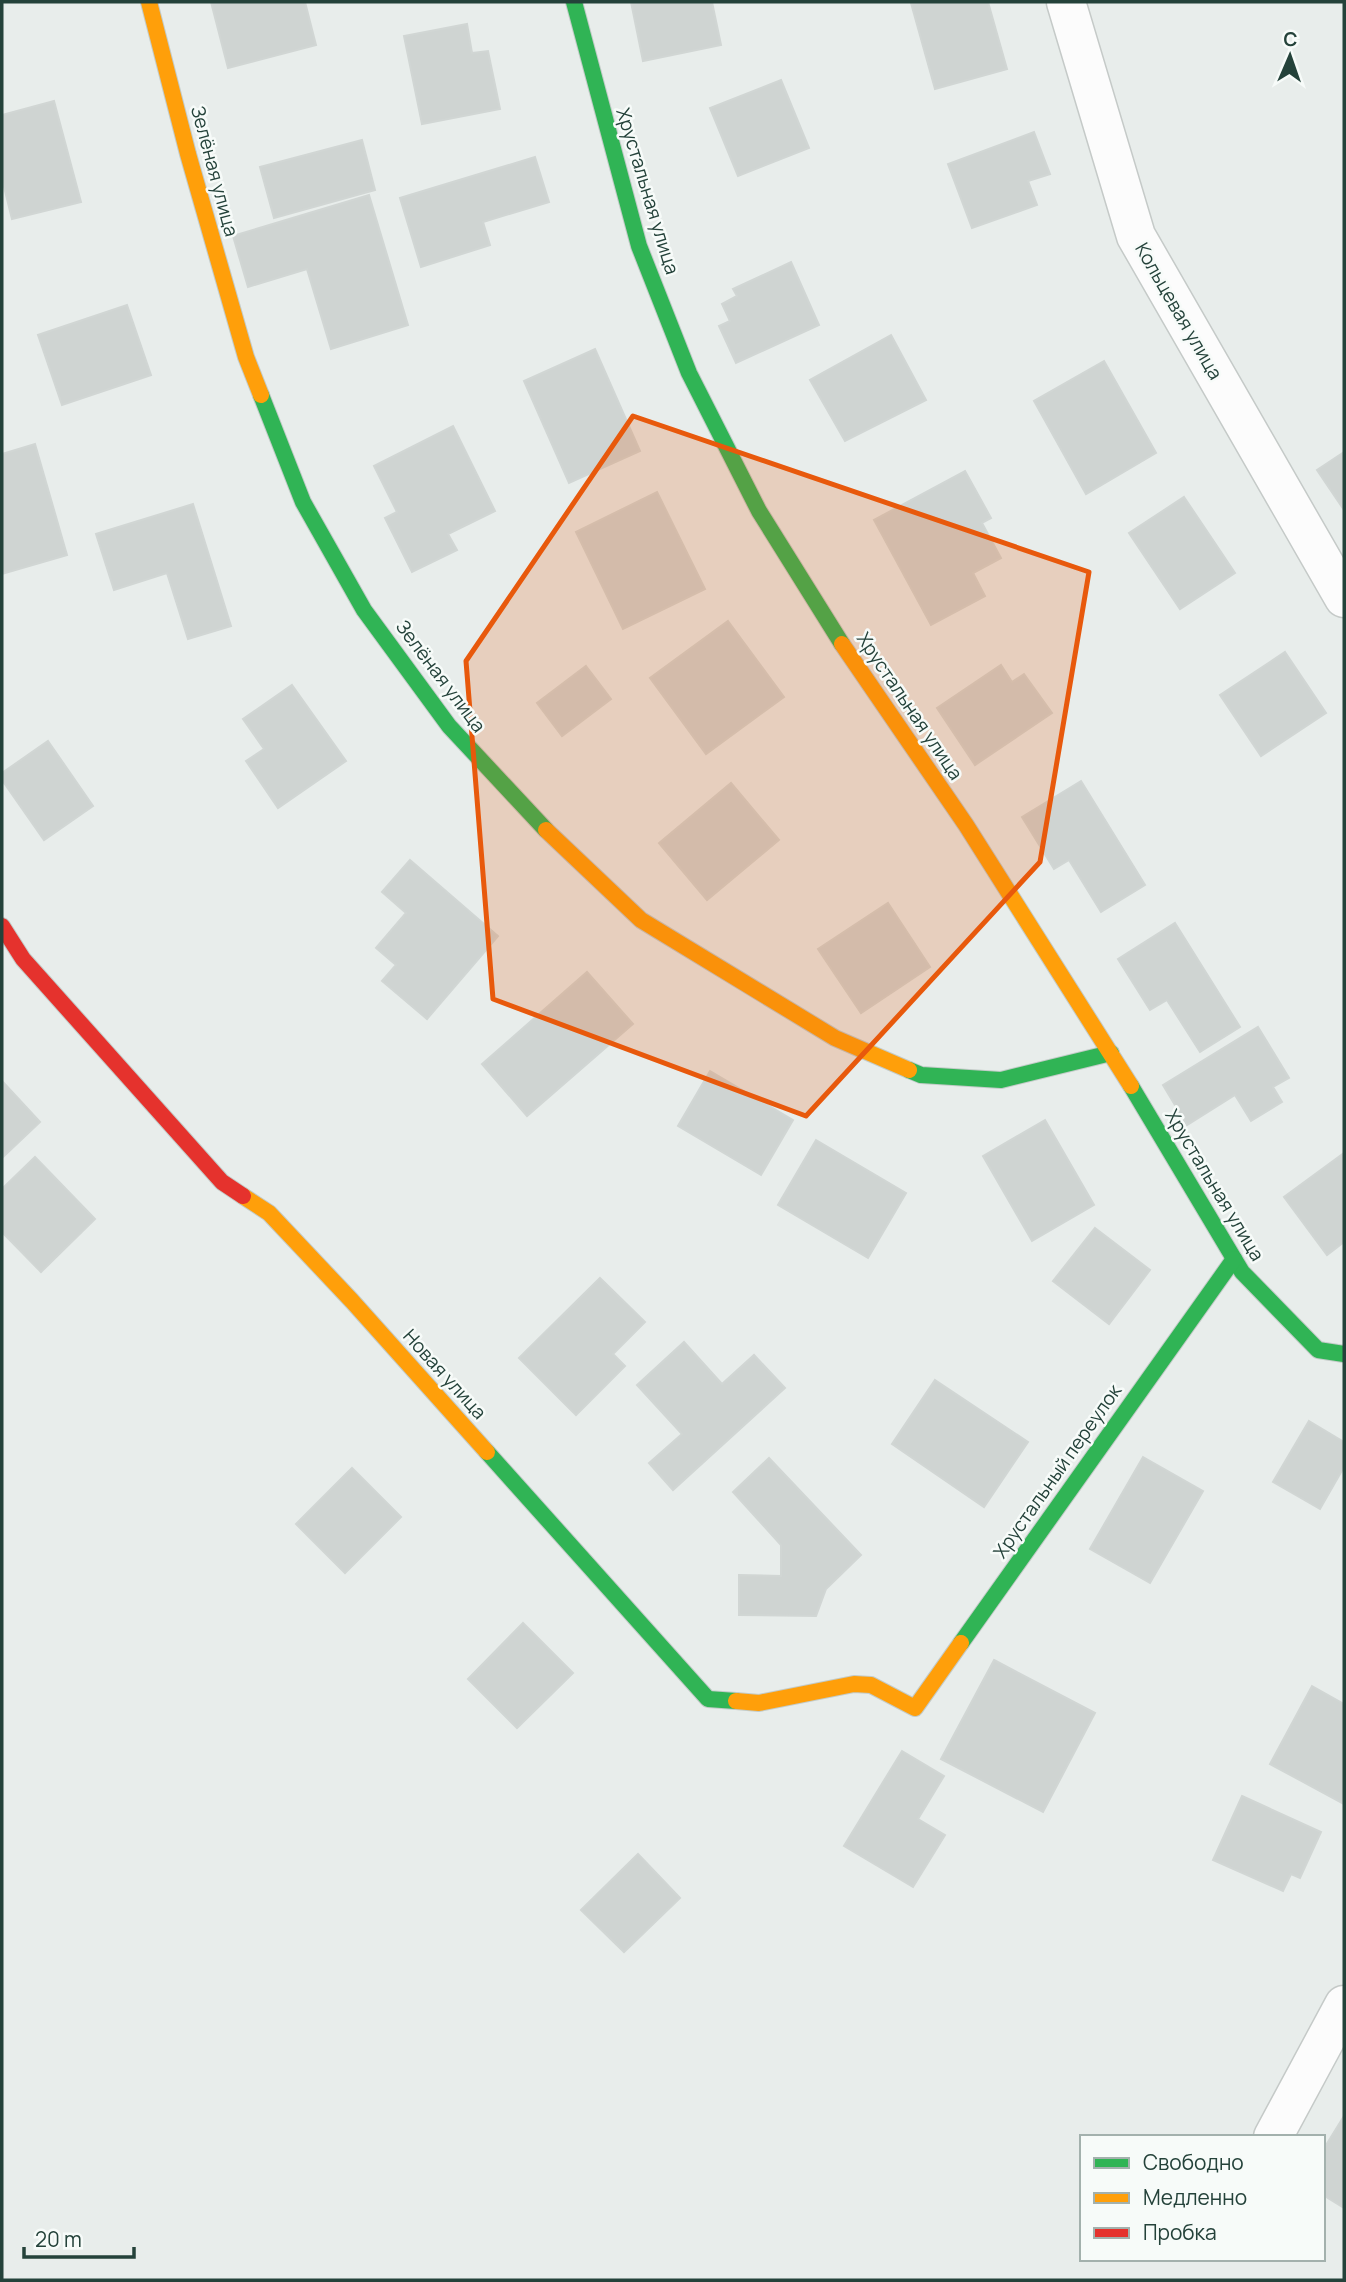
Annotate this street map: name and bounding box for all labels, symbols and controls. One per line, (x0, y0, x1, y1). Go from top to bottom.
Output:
north arrow (1255, 21, 1325, 91)
text: С (1283, 26, 1298, 52)
street label: Зелёная улица (185, 103, 245, 239)
street label: Хрустальная улица (610, 105, 686, 277)
street label: Кольцевая улица (1129, 238, 1229, 384)
street label: Зелёная улица (390, 615, 492, 737)
street label: Хрустальная улица (851, 627, 969, 785)
street label: Хрустальная улица (1159, 1104, 1271, 1266)
street label: Новая улица (398, 1323, 492, 1425)
street label: Хрустальный переулок (987, 1378, 1127, 1563)
legend (1080, 2135, 1325, 2261)
text: Свободно (1143, 2148, 1244, 2176)
text: Медленно (1143, 2183, 1247, 2211)
scale bar (24, 2216, 135, 2260)
text: Пробка (1143, 2218, 1217, 2246)
text: 20 m (35, 2225, 82, 2253)

